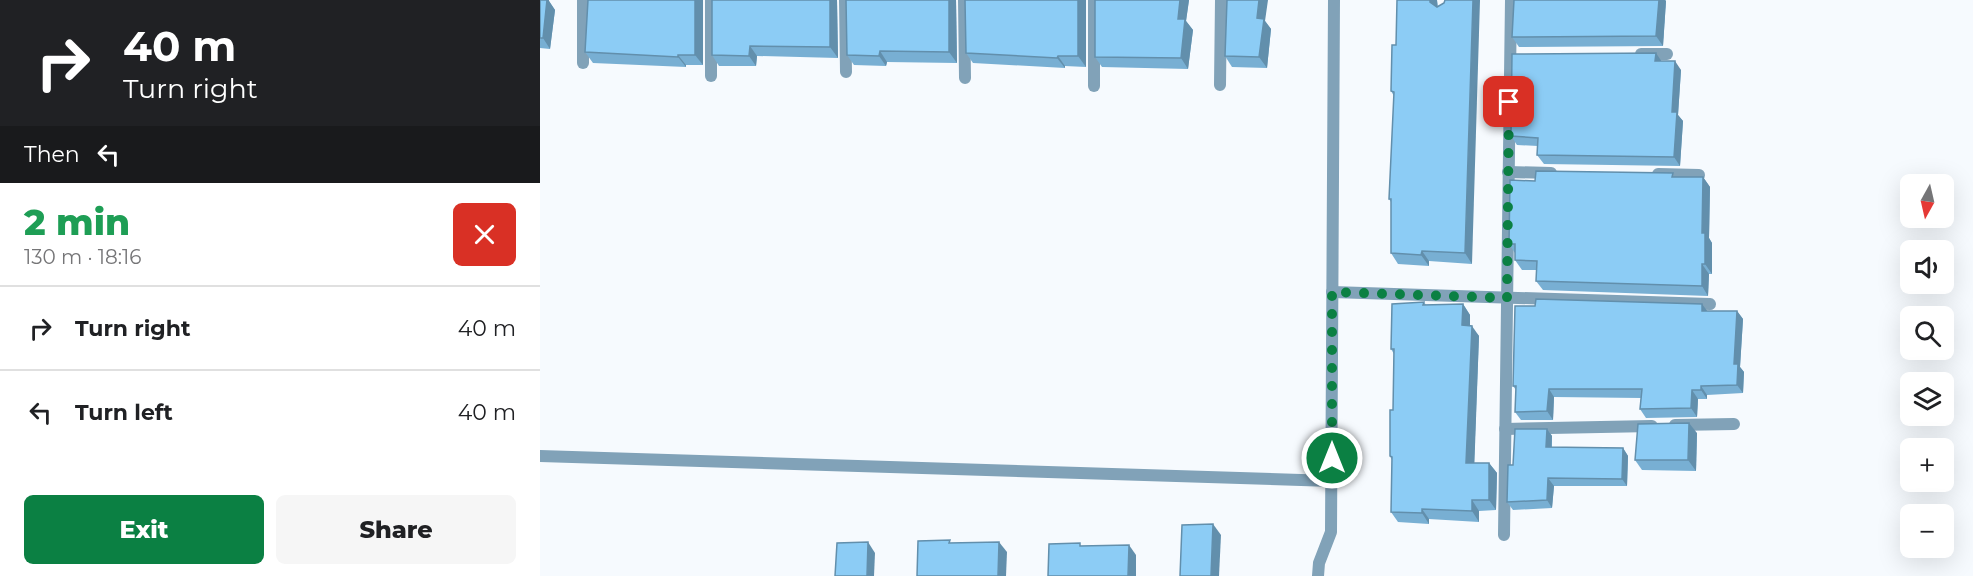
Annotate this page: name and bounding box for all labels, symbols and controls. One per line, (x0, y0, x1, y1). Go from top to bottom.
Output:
text: 40 m (123, 20, 236, 72)
icon: right (24, 24, 102, 102)
text: Turn right (123, 72, 258, 105)
pin (1483, 76, 1534, 127)
icon: arrive (1492, 85, 1525, 118)
icon: left (92, 138, 125, 171)
text: Then (24, 141, 80, 168)
north arrow (1900, 174, 1954, 228)
map controls (1900, 174, 1954, 558)
text: 2 min (24, 200, 130, 244)
button: close (453, 203, 516, 266)
button: sound (1900, 240, 1954, 294)
text: 130 m · 18:16 (24, 245, 141, 269)
button: search (1900, 306, 1954, 360)
icon: right (24, 312, 57, 345)
text: Turn right (75, 315, 190, 342)
text: 40 m (458, 315, 516, 342)
button: layers (1900, 372, 1954, 426)
icon: left (24, 396, 57, 429)
text: Turn left (75, 399, 173, 426)
text: 40 m (458, 399, 516, 426)
position arrow (1300, 426, 1364, 490)
button: + (1900, 438, 1954, 492)
button: Exit (24, 495, 264, 564)
button: Share (276, 495, 516, 564)
button: − (1900, 504, 1954, 558)

